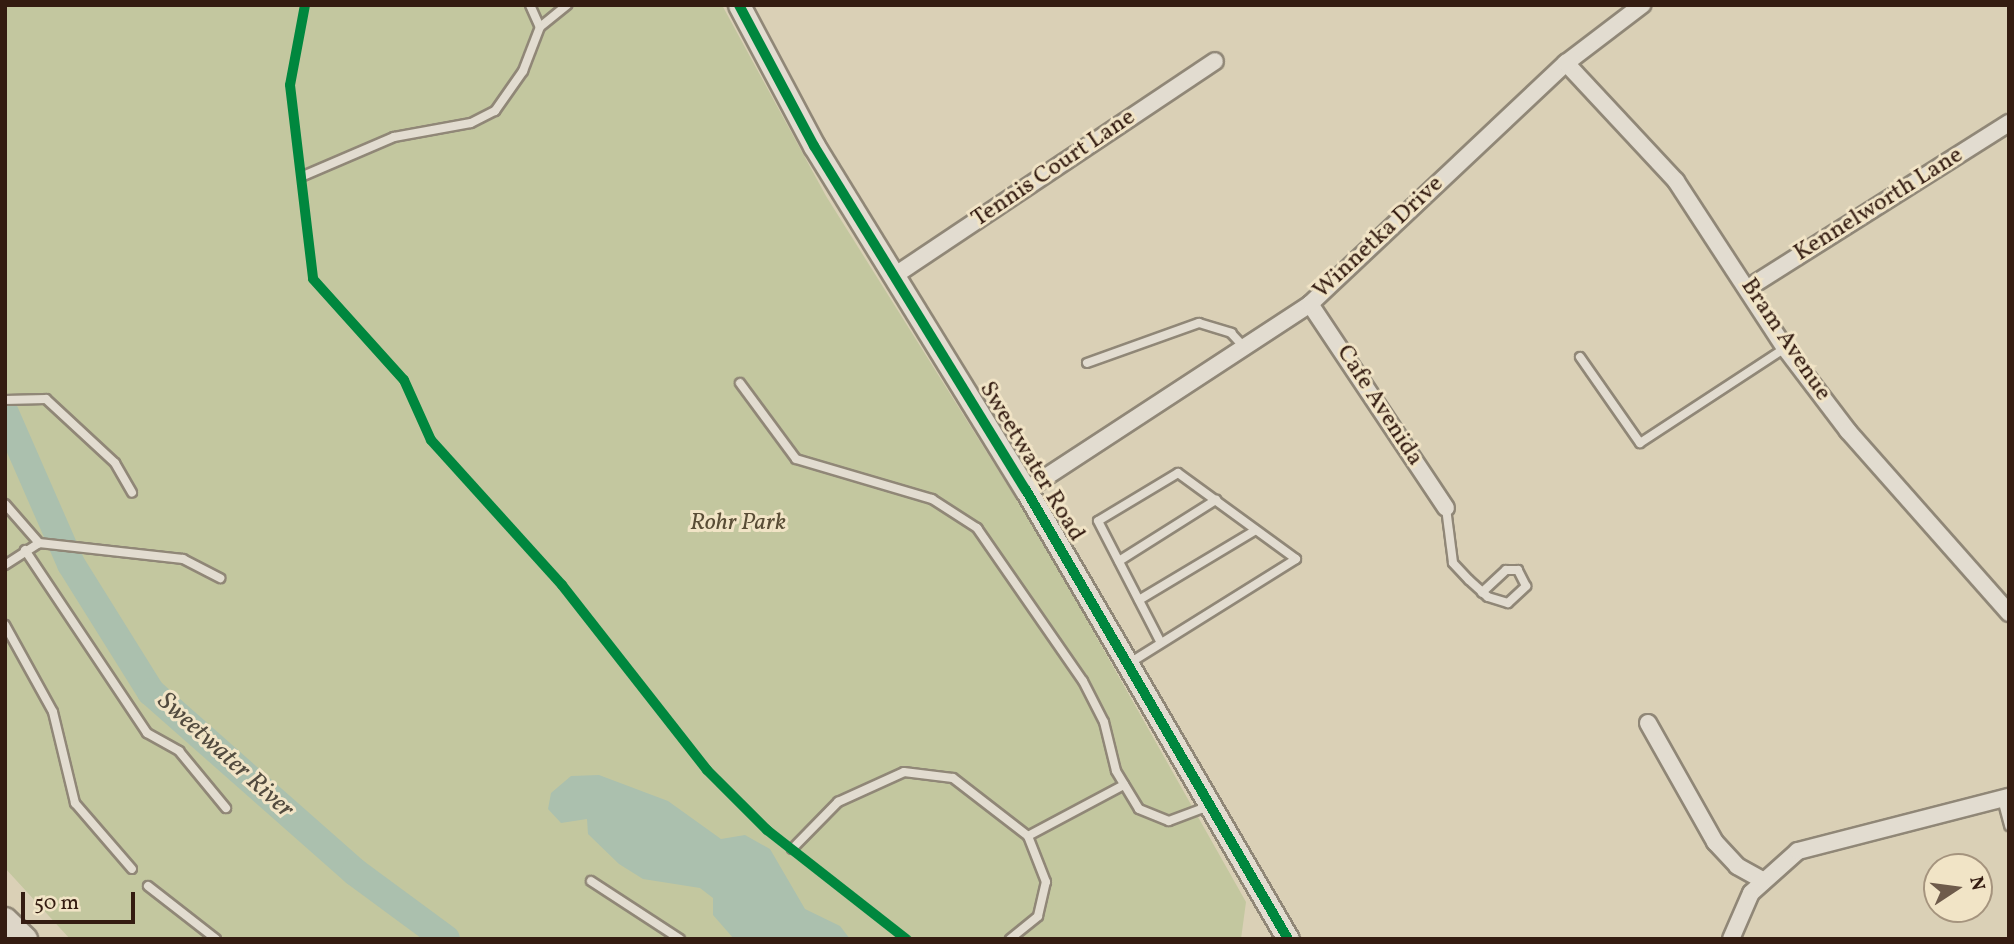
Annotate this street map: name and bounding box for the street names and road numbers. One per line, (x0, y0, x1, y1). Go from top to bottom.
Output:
street label: Tennis Court Lane (967, 104, 1141, 234)
street label: Kennelworth Lane (1789, 141, 1969, 269)
street label: Winnetka Drive (1308, 170, 1450, 306)
street label: Bram Avenue (1733, 273, 1837, 407)
street label: Cafe Avenida (1329, 340, 1429, 472)
street label: Sweetwater Road (972, 377, 1090, 547)

